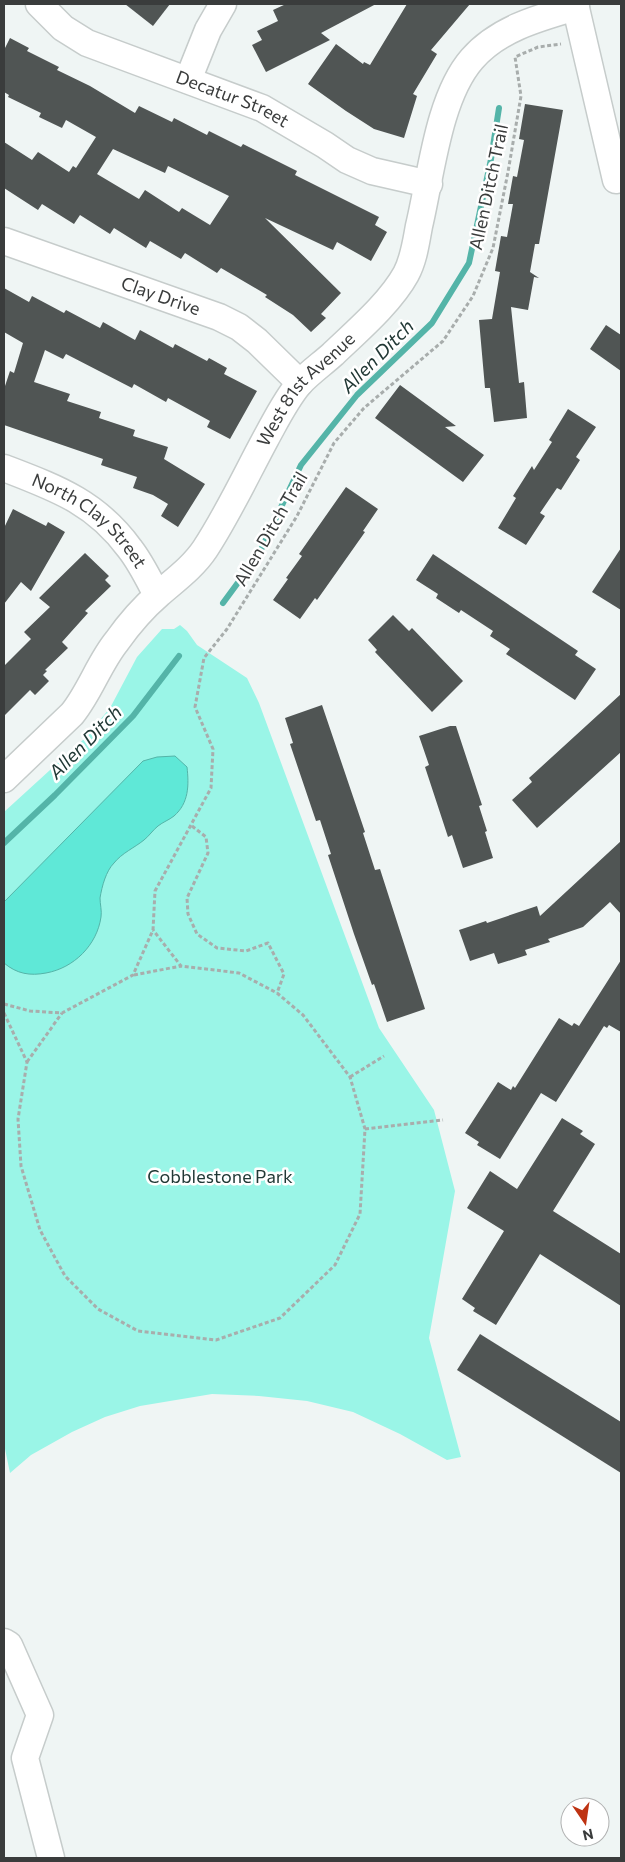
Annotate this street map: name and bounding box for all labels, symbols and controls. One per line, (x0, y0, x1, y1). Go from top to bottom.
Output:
street label: Decatur Street (173, 65, 293, 131)
street label: Allen Ditch Trail (464, 122, 512, 252)
street label: Clay Drive (118, 271, 203, 319)
water label: Allen Ditch (335, 314, 418, 398)
street label: West 81st Avenue (252, 327, 359, 450)
street label: Allen Ditch Trail (229, 467, 312, 590)
street label: North Clay Street (29, 468, 152, 572)
water label: Allen Ditch (43, 700, 126, 784)
park label: Cobblestone Park (147, 1165, 293, 1187)
north arrow (560, 1797, 610, 1847)
text: N (581, 1826, 595, 1845)

